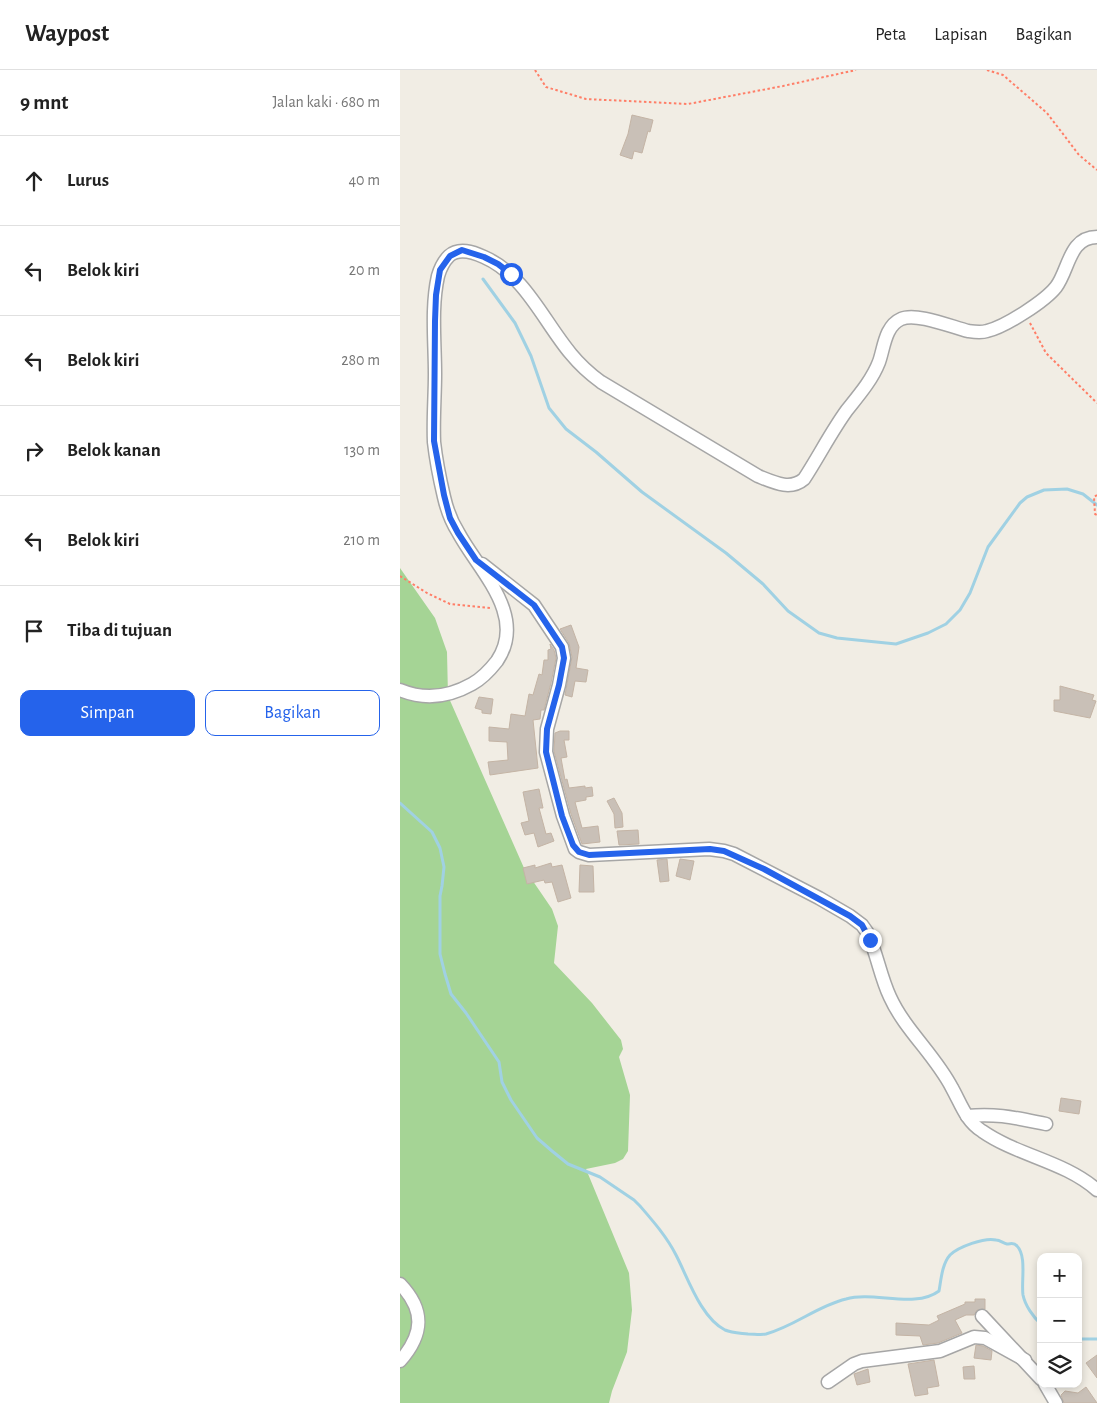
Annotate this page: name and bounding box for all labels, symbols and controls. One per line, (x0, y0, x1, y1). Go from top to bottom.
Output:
text: Waypost (25, 22, 109, 46)
text: Peta (875, 26, 906, 44)
text: Lapisan (934, 26, 988, 44)
text: Bagikan (1016, 26, 1072, 44)
text: 9 mnt (20, 92, 68, 113)
text: Jalan kaki · 680 m (272, 94, 380, 110)
icon: ahead (20, 167, 48, 195)
text: Lurus (67, 171, 109, 190)
text: 40 m (348, 172, 380, 188)
icon: left (20, 257, 48, 285)
text: Belok kiri (67, 261, 139, 280)
text: 20 m (349, 262, 380, 278)
route start (500, 263, 523, 286)
icon: left (20, 347, 48, 375)
text: Belok kiri (67, 351, 139, 370)
text: 280 m (341, 352, 380, 368)
icon: right (20, 437, 48, 465)
text: Belok kanan (67, 441, 161, 460)
text: 130 m (344, 442, 380, 458)
icon: left (20, 527, 48, 555)
text: Belok kiri (67, 531, 139, 550)
text: 210 m (343, 532, 380, 548)
icon: arrive (20, 617, 48, 645)
text: Tiba di tujuan (67, 621, 172, 640)
button: Simpan (20, 690, 195, 736)
button: Bagikan (205, 690, 380, 736)
route end (859, 929, 882, 952)
map controls (1037, 1253, 1082, 1388)
button: + (1037, 1253, 1082, 1298)
button: − (1037, 1298, 1082, 1343)
button: layers (1037, 1343, 1082, 1388)

